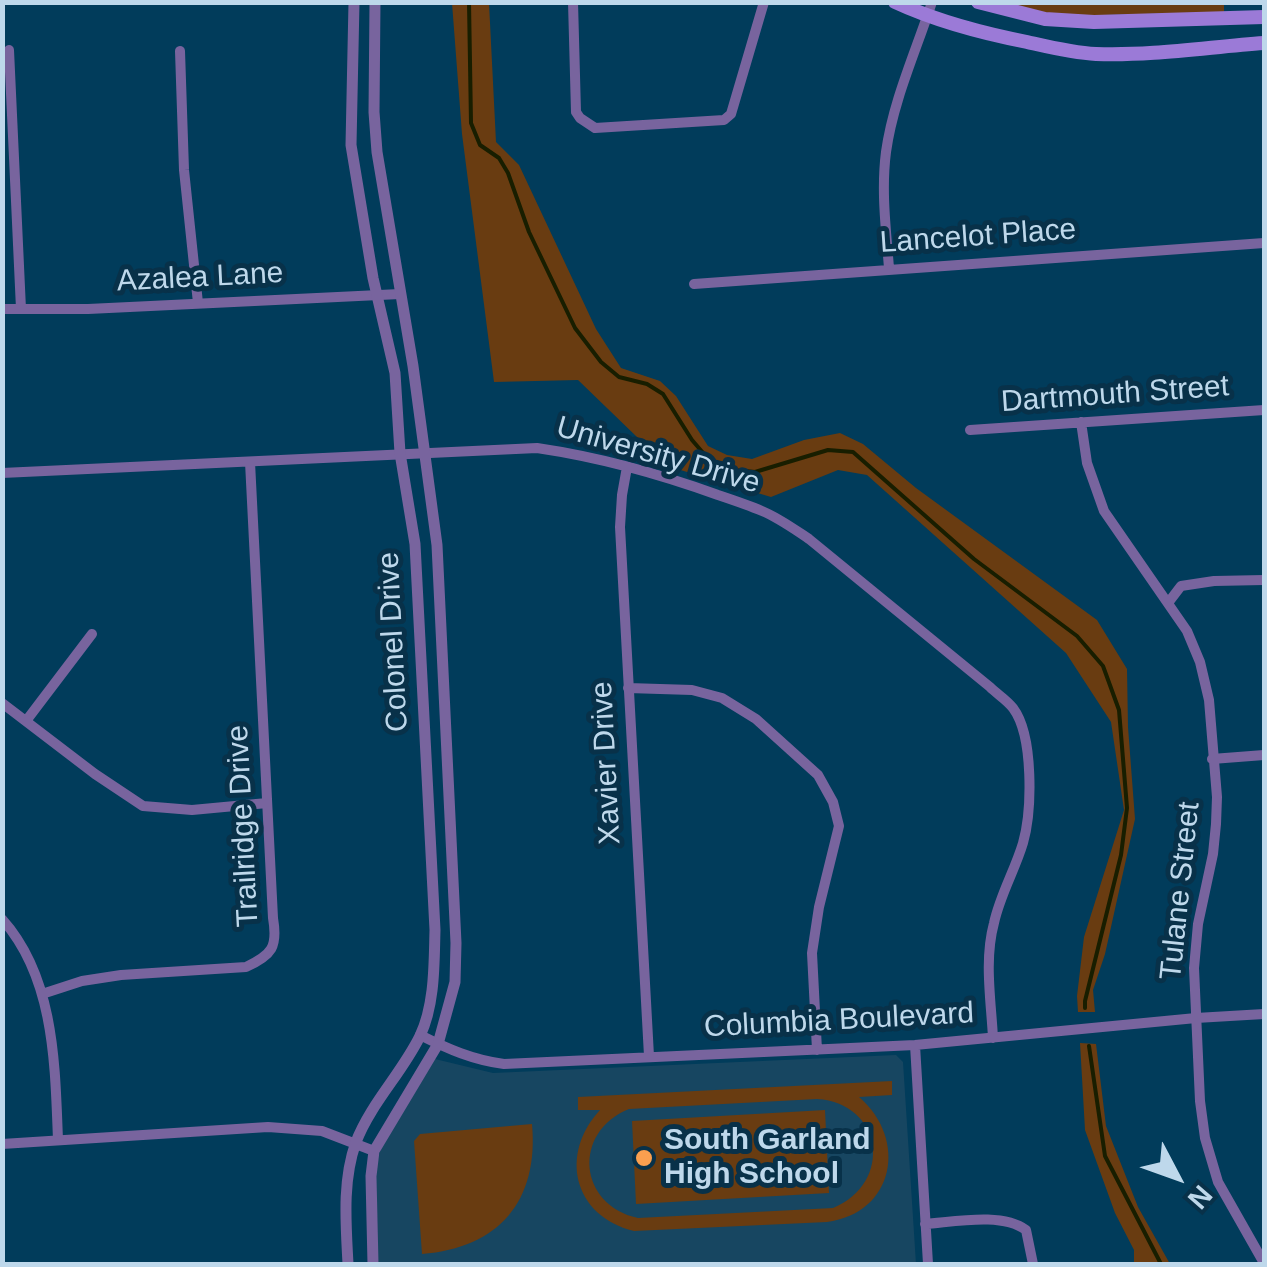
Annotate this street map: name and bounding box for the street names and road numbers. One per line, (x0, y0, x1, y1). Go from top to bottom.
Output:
street label: Lancelot Place (879, 212, 1077, 262)
street label: Azalea Lane (116, 256, 284, 300)
street label: Dartmouth Street (1000, 369, 1230, 421)
street label: University Drive (552, 410, 764, 502)
street label: Colonel Drive (371, 551, 417, 733)
street label: Xavier Drive (585, 680, 629, 846)
street label: Trailridge Drive (221, 724, 267, 928)
street label: Tulane Street (1154, 800, 1208, 982)
street label: Columbia Boulevard (703, 996, 975, 1046)

